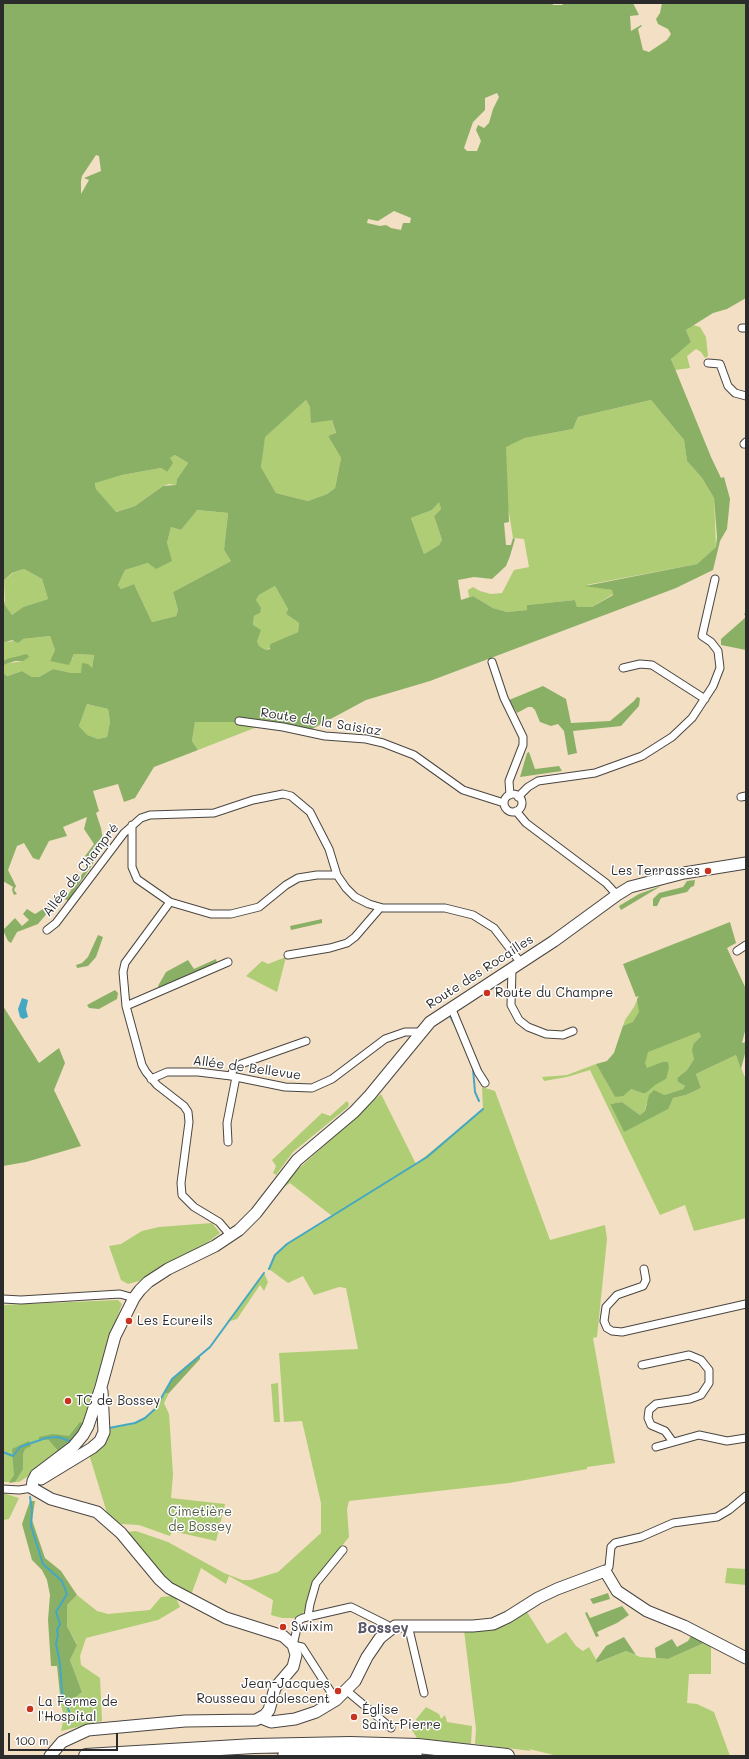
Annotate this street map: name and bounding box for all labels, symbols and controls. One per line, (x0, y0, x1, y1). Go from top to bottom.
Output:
street label: Route de la Saisiaz (259, 705, 383, 739)
street label: Allée de Champré (40, 820, 122, 920)
place label: Les Terrasses (611, 863, 700, 879)
marker: Les Terrasses (703, 866, 713, 876)
street label: Route des Rocailles (424, 932, 536, 1012)
place label: Route du Champre (495, 985, 613, 1001)
marker: Route du Champre (482, 988, 492, 998)
street label: Allée de Bellevue (192, 1053, 302, 1083)
place label: Les Ecureils (137, 1313, 213, 1329)
marker: Les Ecureils (124, 1316, 134, 1326)
place label: TC de Bossey (76, 1393, 160, 1409)
marker: TC de Bossey (63, 1396, 73, 1406)
park label: Cimetière de Bossey (168, 1504, 232, 1535)
place label: Swixim (291, 1619, 333, 1635)
district label: Bossey (357, 1619, 409, 1637)
marker: Swixim (278, 1622, 288, 1632)
place label: Jean-Jacques Rousseau adolescent (197, 1676, 330, 1707)
marker: Jean-Jacques Rousseau adolescent (333, 1686, 343, 1696)
place label: La Ferme de l'Hospital (38, 1694, 118, 1725)
place label: Église Saint-Pierre (362, 1702, 441, 1733)
marker: La Ferme de l'Hospital (25, 1704, 35, 1714)
marker: Église Saint-Pierre (349, 1712, 359, 1722)
scale bar (10, 1725, 120, 1751)
text: 100 m (15, 1732, 49, 1748)

